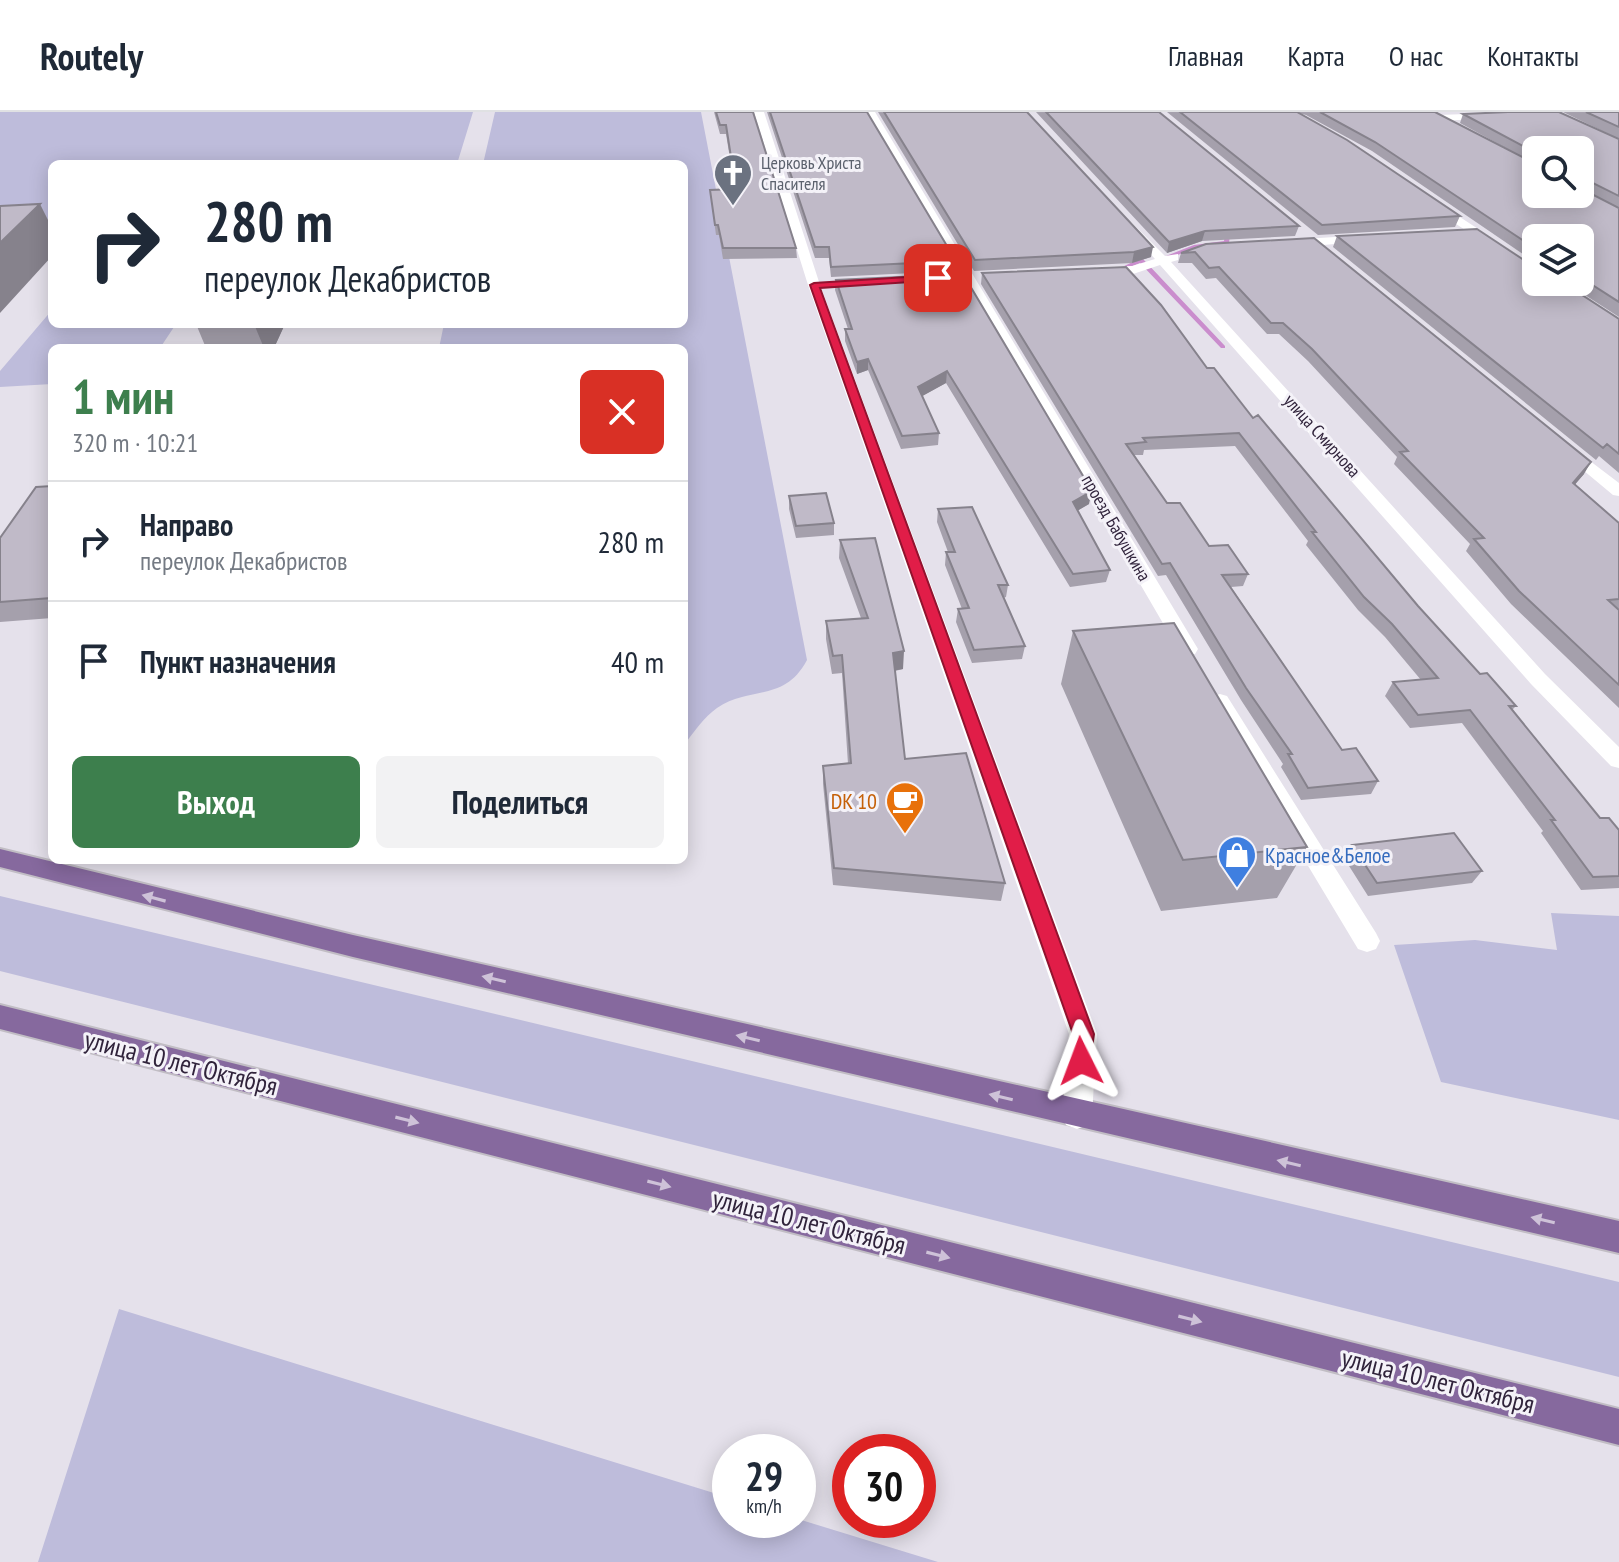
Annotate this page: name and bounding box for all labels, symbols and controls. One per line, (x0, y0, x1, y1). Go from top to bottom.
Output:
text: Routely (40, 31, 143, 80)
text: Главная (1168, 37, 1244, 74)
text: Карта (1288, 37, 1345, 74)
text: О нас (1389, 37, 1443, 74)
text: Контакты (1487, 37, 1579, 74)
map controls (1522, 136, 1594, 296)
button: search (1522, 136, 1594, 208)
place label: Церковь Христа Спасителя (761, 151, 861, 195)
church icon: Церковь Христа Спасителя (712, 152, 754, 207)
text: 280 m (204, 185, 333, 257)
icon: right (72, 192, 176, 296)
button: layers (1522, 224, 1594, 296)
pin (904, 244, 972, 312)
text: переулок Декабристов (204, 255, 491, 302)
icon: arrive (916, 256, 960, 300)
text: 1 мин (72, 365, 174, 427)
button: close (580, 370, 664, 454)
street label: улица Смирнова (1279, 389, 1366, 482)
text: 320 m · 10:21 (72, 426, 198, 459)
street label: проезд Бабушкина (1077, 470, 1156, 585)
text: Направо (140, 505, 233, 544)
icon: right (72, 519, 116, 563)
text: 280 m (598, 522, 664, 561)
text: переулок Декабристов (140, 544, 347, 577)
icon: arrive (72, 639, 116, 683)
text: Пункт назначения (140, 642, 336, 681)
text: 40 m (611, 642, 664, 681)
button: Выход (72, 756, 360, 848)
button: Поделиться (376, 756, 664, 848)
cafe icon: DK 10 (884, 780, 926, 835)
place label: DK 10 (831, 787, 877, 815)
shop icon: Красное&Белое (1216, 834, 1258, 889)
place label: Красное&Белое (1265, 841, 1391, 869)
one-way arrow (141, 891, 166, 903)
one-way arrow (482, 972, 507, 985)
position arrow (1039, 1019, 1123, 1103)
street label: улица 10 лет Октября (81, 1023, 281, 1102)
one-way arrow (735, 1031, 760, 1044)
one-way arrow (988, 1090, 1013, 1103)
one-way arrow (395, 1115, 420, 1127)
one-way arrow (1277, 1156, 1302, 1169)
one-way arrow (647, 1179, 672, 1191)
street label: улица 10 лет Октября (709, 1182, 909, 1261)
one-way arrow (1530, 1213, 1555, 1226)
one-way arrow (926, 1249, 951, 1261)
one-way arrow (1178, 1313, 1203, 1325)
street label: улица 10 лет Октября (1338, 1341, 1538, 1420)
speed limit sign: 30 (832, 1434, 936, 1538)
text: 29 (745, 1450, 783, 1502)
text: km/h (746, 1493, 782, 1519)

